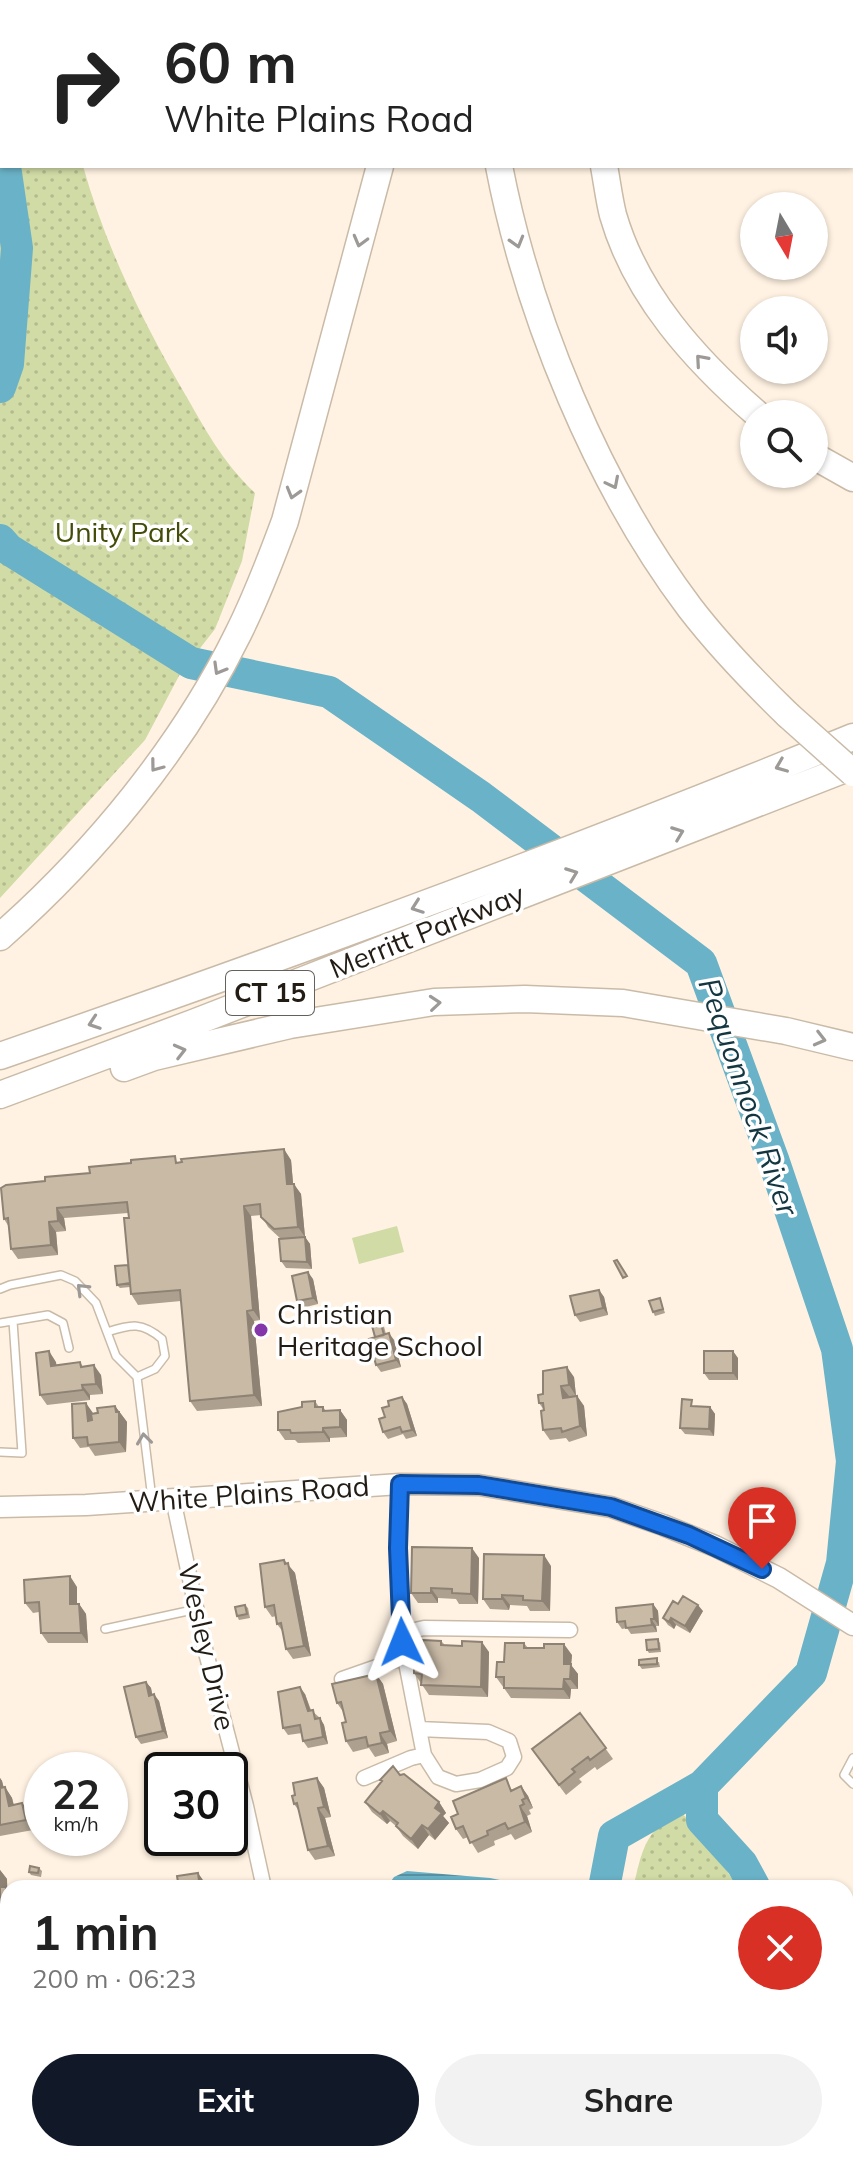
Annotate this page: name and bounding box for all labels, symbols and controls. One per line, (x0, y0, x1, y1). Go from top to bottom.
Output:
text: 60 m (164, 27, 297, 97)
icon: right (32, 32, 136, 136)
text: White Plains Road (164, 96, 474, 141)
north arrow (740, 192, 828, 280)
map controls (740, 192, 828, 488)
one-way arrow (352, 234, 369, 248)
one-way arrow (508, 234, 524, 248)
button: sound (740, 296, 828, 384)
one-way arrow (696, 354, 710, 369)
button: search (740, 400, 828, 488)
one-way arrow (603, 474, 619, 489)
one-way arrow (286, 485, 302, 499)
park label: Unity Park (55, 514, 190, 549)
one-way arrow (213, 660, 229, 674)
one-way arrow (775, 756, 789, 773)
one-way arrow (151, 757, 165, 771)
one-way arrow (670, 826, 684, 843)
one-way arrow (564, 867, 578, 884)
street label: Merritt Parkway (324, 876, 529, 986)
one-way arrow (411, 897, 425, 913)
road number: CT 15 (226, 971, 314, 1015)
water label: Pequonnock River (690, 973, 808, 1222)
one-way arrow (429, 994, 442, 1011)
one-way arrow (87, 1014, 101, 1030)
one-way arrow (812, 1029, 826, 1046)
one-way arrow (173, 1043, 187, 1060)
one-way arrow (77, 1284, 91, 1299)
place label: Christian Heritage School (277, 1296, 483, 1363)
marker: Christian Heritage School (252, 1321, 270, 1339)
one-way arrow (136, 1432, 153, 1445)
street label: White Plains Road (128, 1468, 370, 1519)
pin (728, 1487, 796, 1569)
icon: arrive (740, 1499, 784, 1543)
street label: Wesley Drive (171, 1560, 244, 1734)
position arrow (360, 1600, 444, 1684)
speed limit sign: 30 (144, 1752, 248, 1856)
text: 22 (52, 1769, 100, 1819)
text: km/h (53, 1811, 99, 1836)
text: 1 min (32, 1902, 159, 1962)
button: close (738, 1906, 822, 1990)
text: 200 m · 06:23 (32, 1962, 196, 1995)
button: Exit (32, 2054, 419, 2146)
button: Share (435, 2054, 822, 2146)

